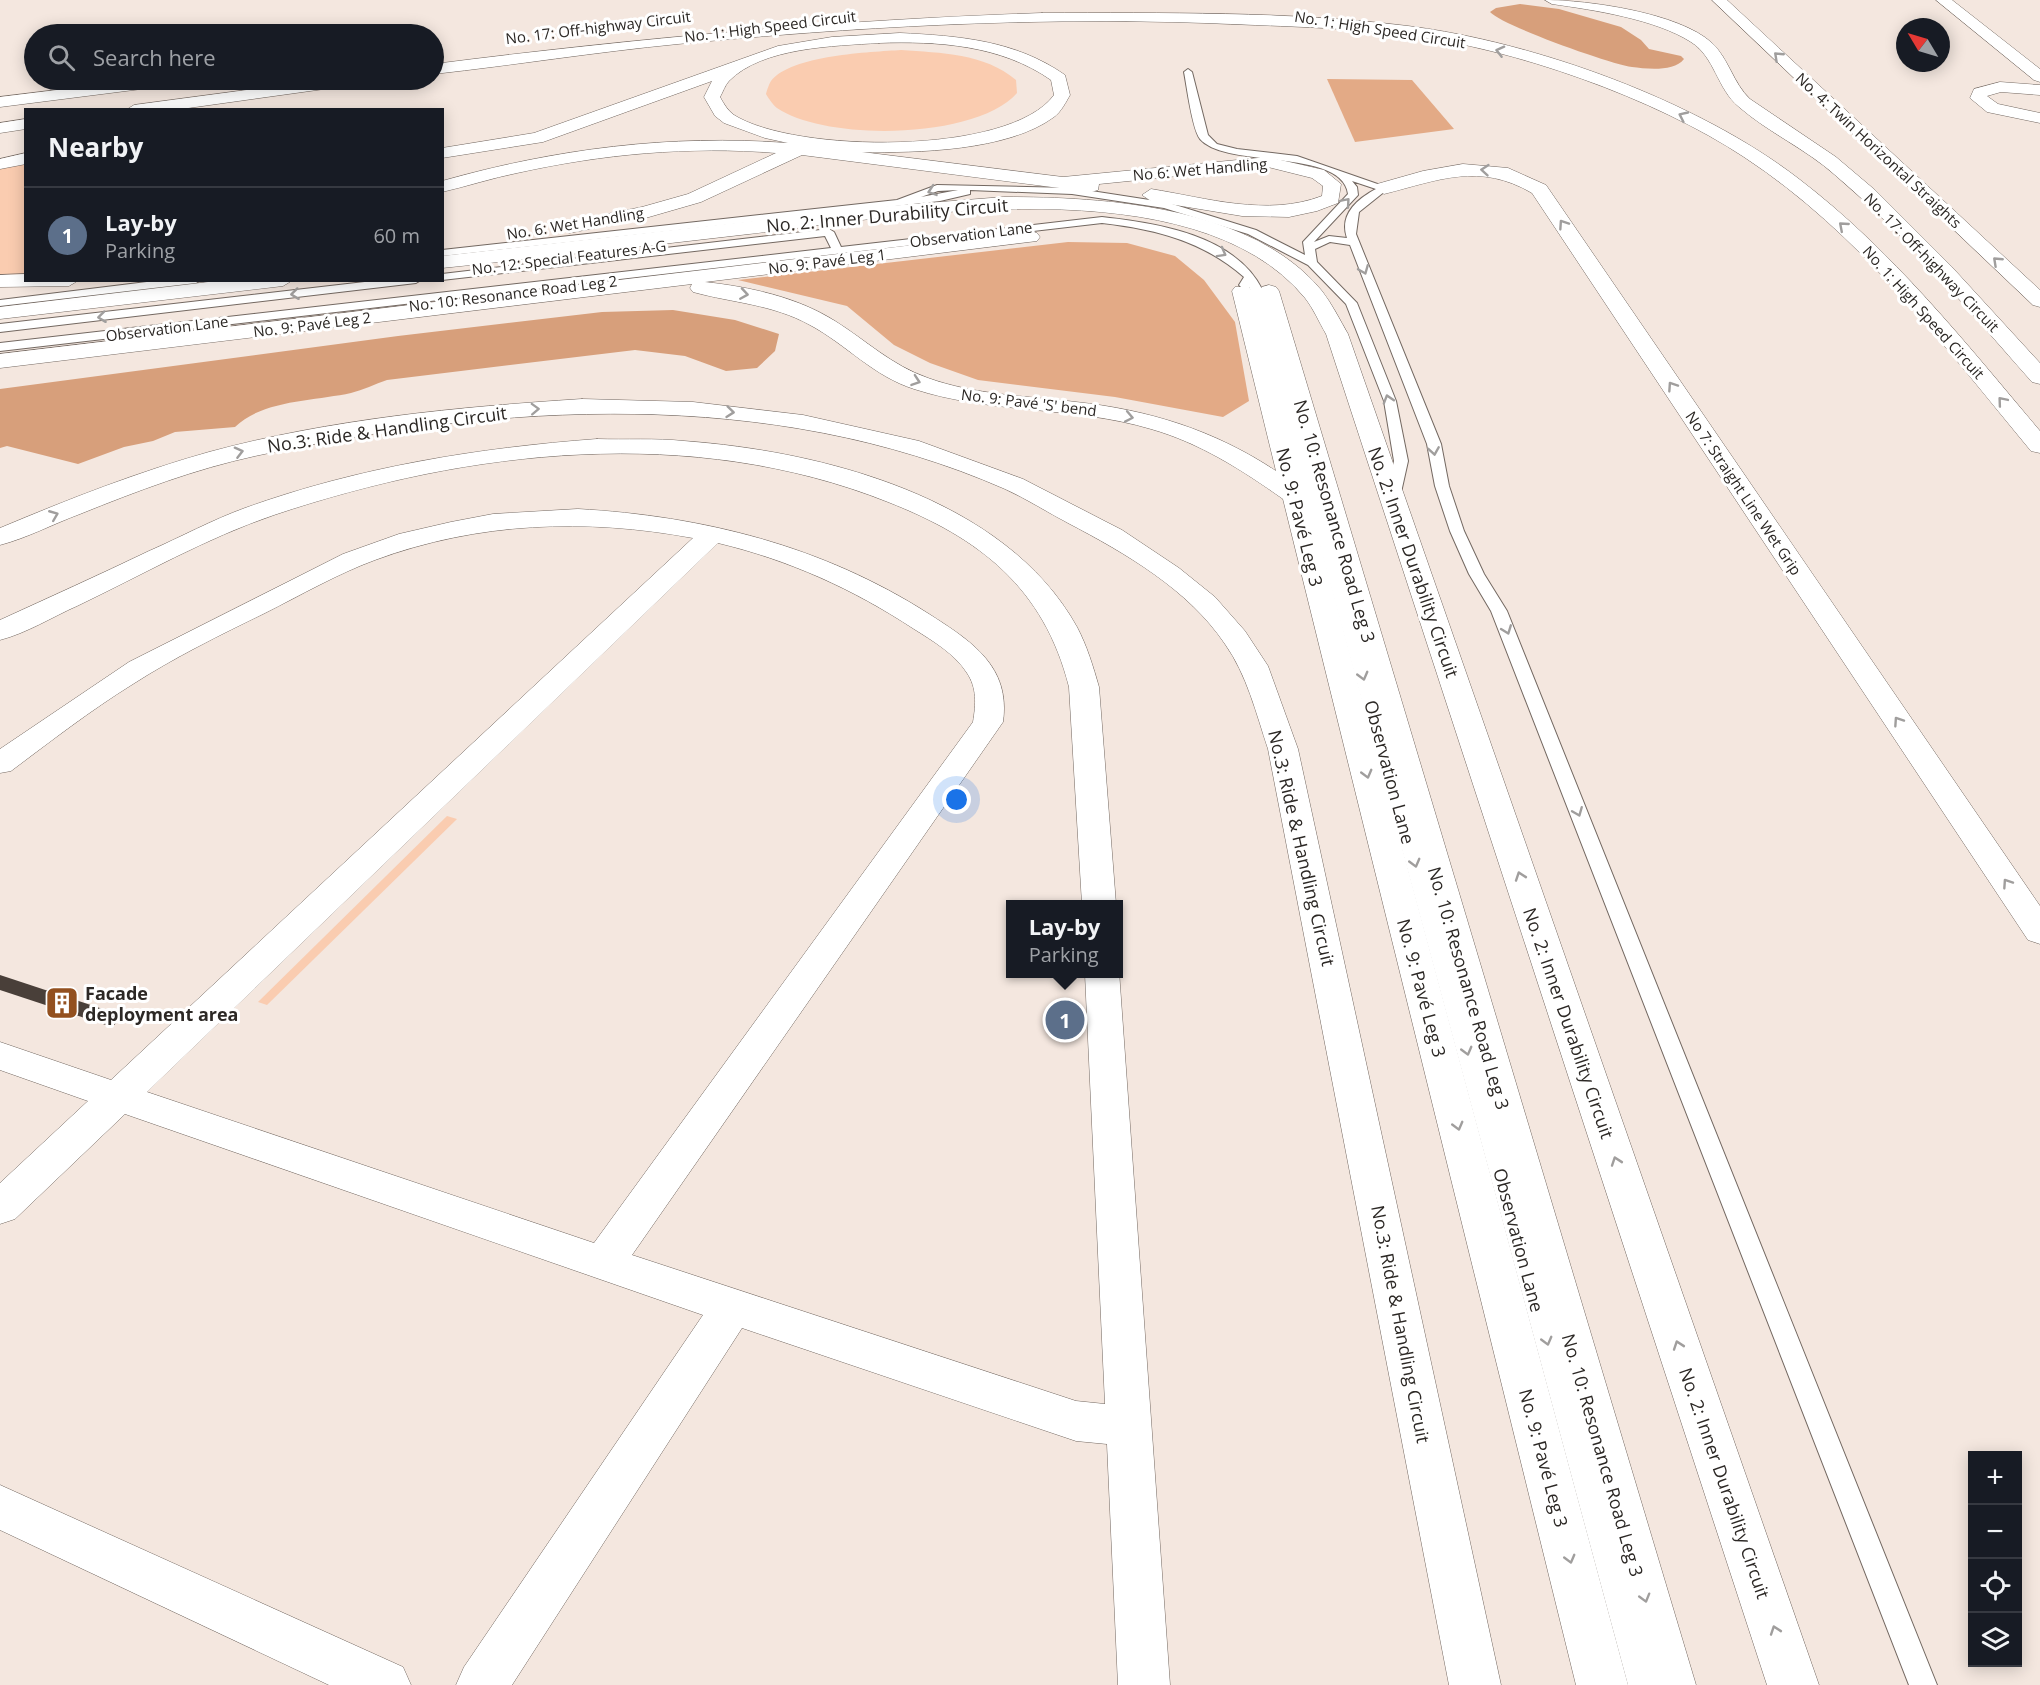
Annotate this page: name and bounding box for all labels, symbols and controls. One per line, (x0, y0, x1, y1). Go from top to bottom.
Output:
street label: No. 17: Off-highway Circuit (504, 6, 692, 48)
street label: No. 1: High Speed Circuit (683, 6, 857, 46)
street label: No. 1: High Speed Circuit (1293, 6, 1467, 52)
north arrow (1896, 18, 1950, 72)
search box (24, 24, 444, 90)
icon: search (45, 41, 78, 74)
text: Search here (93, 42, 216, 72)
one-way arrow (1495, 45, 1505, 58)
one-way arrow (1775, 52, 1786, 63)
street label: No. 4: Twin Horizontal Straights (1792, 68, 1966, 232)
one-way arrow (1678, 112, 1689, 124)
text: Nearby (48, 129, 143, 165)
street label: No 6: Wet Handling (1132, 153, 1268, 185)
one-way arrow (1480, 164, 1490, 177)
one-way arrow (927, 183, 938, 196)
street label: No. 17: Off-highway Circuit (1860, 188, 2004, 336)
street label: No. 2: Inner Durability Circuit (765, 192, 1009, 238)
one-way arrow (1339, 198, 1350, 209)
street label: No. 6: Wet Handling (505, 202, 645, 244)
text: Lay-by (105, 207, 177, 237)
street label: Observation Lane (909, 217, 1033, 251)
one-way arrow (1558, 220, 1570, 230)
text: 1 (62, 222, 73, 249)
text: 60 m (373, 222, 420, 249)
one-way arrow (1839, 222, 1850, 233)
street label: No. 12: Special Features A-G (471, 235, 667, 279)
text: Parking (105, 237, 175, 264)
street label: No. 1: High Speed Circuit (1859, 241, 1989, 383)
street label: No. 9: Pavé Leg 1 (767, 244, 887, 278)
one-way arrow (1215, 246, 1226, 257)
one-way arrow (1994, 257, 2005, 268)
one-way arrow (1357, 263, 1369, 274)
street label: No. 10: Resonance Road Leg 2 (408, 270, 618, 316)
one-way arrow (291, 288, 300, 300)
one-way arrow (739, 288, 749, 300)
street label: No. 9: Pavé Leg 2 (252, 307, 372, 341)
one-way arrow (97, 310, 106, 322)
street label: Observation Lane (105, 311, 229, 345)
one-way arrow (910, 374, 921, 386)
one-way arrow (1668, 381, 1679, 392)
street label: No. 9: Pavé 'S' bend (960, 384, 1098, 420)
one-way arrow (1383, 394, 1395, 405)
street label: No. 10: Resonance Road Leg 3 (1289, 397, 1381, 645)
one-way arrow (1998, 397, 2009, 408)
street label: No.3: Ride & Handling Circuit (266, 400, 508, 458)
one-way arrow (531, 403, 540, 415)
one-way arrow (725, 405, 734, 418)
street label: No 7: Straight Line Wet Grip (1682, 407, 1806, 579)
one-way arrow (1123, 410, 1133, 423)
street label: No. 2: Inner Durability Circuit (1363, 443, 1465, 681)
street label: No. 9: Pavé Leg 3 (1271, 445, 1329, 589)
one-way arrow (233, 447, 243, 460)
one-way arrow (1428, 447, 1440, 456)
one-way arrow (48, 510, 59, 522)
one-way arrow (1500, 624, 1512, 635)
one-way arrow (1356, 670, 1368, 680)
street label: Observation Lane (1359, 697, 1421, 847)
one-way arrow (1894, 717, 1905, 728)
street label: No.3: Ride & Handling Circuit (1263, 727, 1341, 969)
one-way arrow (1359, 769, 1372, 779)
your location (942, 785, 971, 814)
one-way arrow (1571, 806, 1583, 817)
one-way arrow (1408, 858, 1420, 868)
street label: No. 10: Resonance Road Leg 3 (1423, 864, 1515, 1112)
one-way arrow (1514, 872, 1527, 882)
one-way arrow (2003, 879, 2014, 890)
popup (1006, 900, 1123, 978)
street label: No. 2: Inner Durability Circuit (1518, 904, 1620, 1142)
text: Lay-by (1029, 911, 1100, 941)
street label: No. 9: Pavé Leg 3 (1392, 916, 1452, 1060)
text: Parking (1029, 941, 1099, 968)
place label: Facade deployment area (85, 981, 238, 1026)
building icon: Facade deployment area (44, 985, 80, 1021)
pin: 1 (1046, 998, 1084, 1042)
one-way arrow (1460, 1046, 1472, 1056)
one-way arrow (1450, 1121, 1463, 1131)
one-way arrow (1611, 1156, 1623, 1167)
street label: Observation Lane (1488, 1165, 1550, 1315)
street label: No.3: Ride & Handling Circuit (1366, 1203, 1436, 1445)
street label: No. 10: Resonance Road Leg 3 (1557, 1331, 1649, 1579)
one-way arrow (1539, 1336, 1552, 1346)
one-way arrow (1673, 1340, 1686, 1351)
street label: No. 2: Inner Durability Circuit (1674, 1364, 1776, 1602)
street label: No. 9: Pavé Leg 3 (1514, 1386, 1574, 1530)
map controls (1968, 1451, 2022, 1667)
button: + (1968, 1451, 2022, 1505)
button: − (1968, 1505, 2022, 1559)
one-way arrow (1562, 1553, 1575, 1563)
button: locate (1968, 1559, 2022, 1613)
one-way arrow (1638, 1592, 1650, 1603)
button: layers (1968, 1613, 2022, 1667)
one-way arrow (1769, 1625, 1782, 1636)

